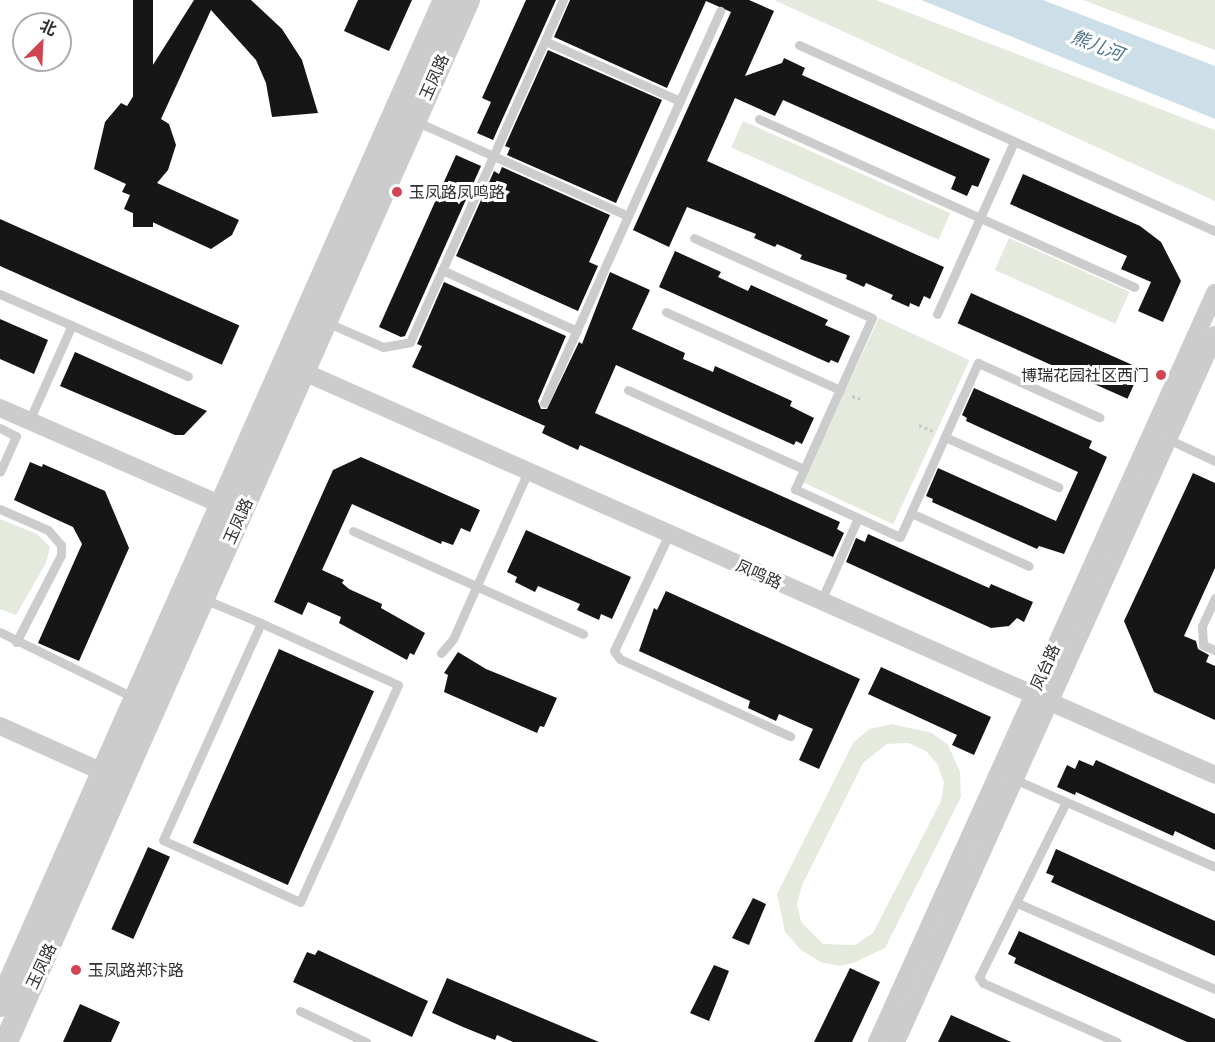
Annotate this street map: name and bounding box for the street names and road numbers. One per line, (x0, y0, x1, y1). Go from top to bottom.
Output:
street label: 玉凤路 (415, 51, 453, 103)
street label: 玉凤路 (219, 495, 257, 547)
street label: 凤鸣路 (733, 555, 785, 593)
street label: 凤台路 (1026, 641, 1064, 693)
street label: 玉凤路 (22, 940, 60, 992)

